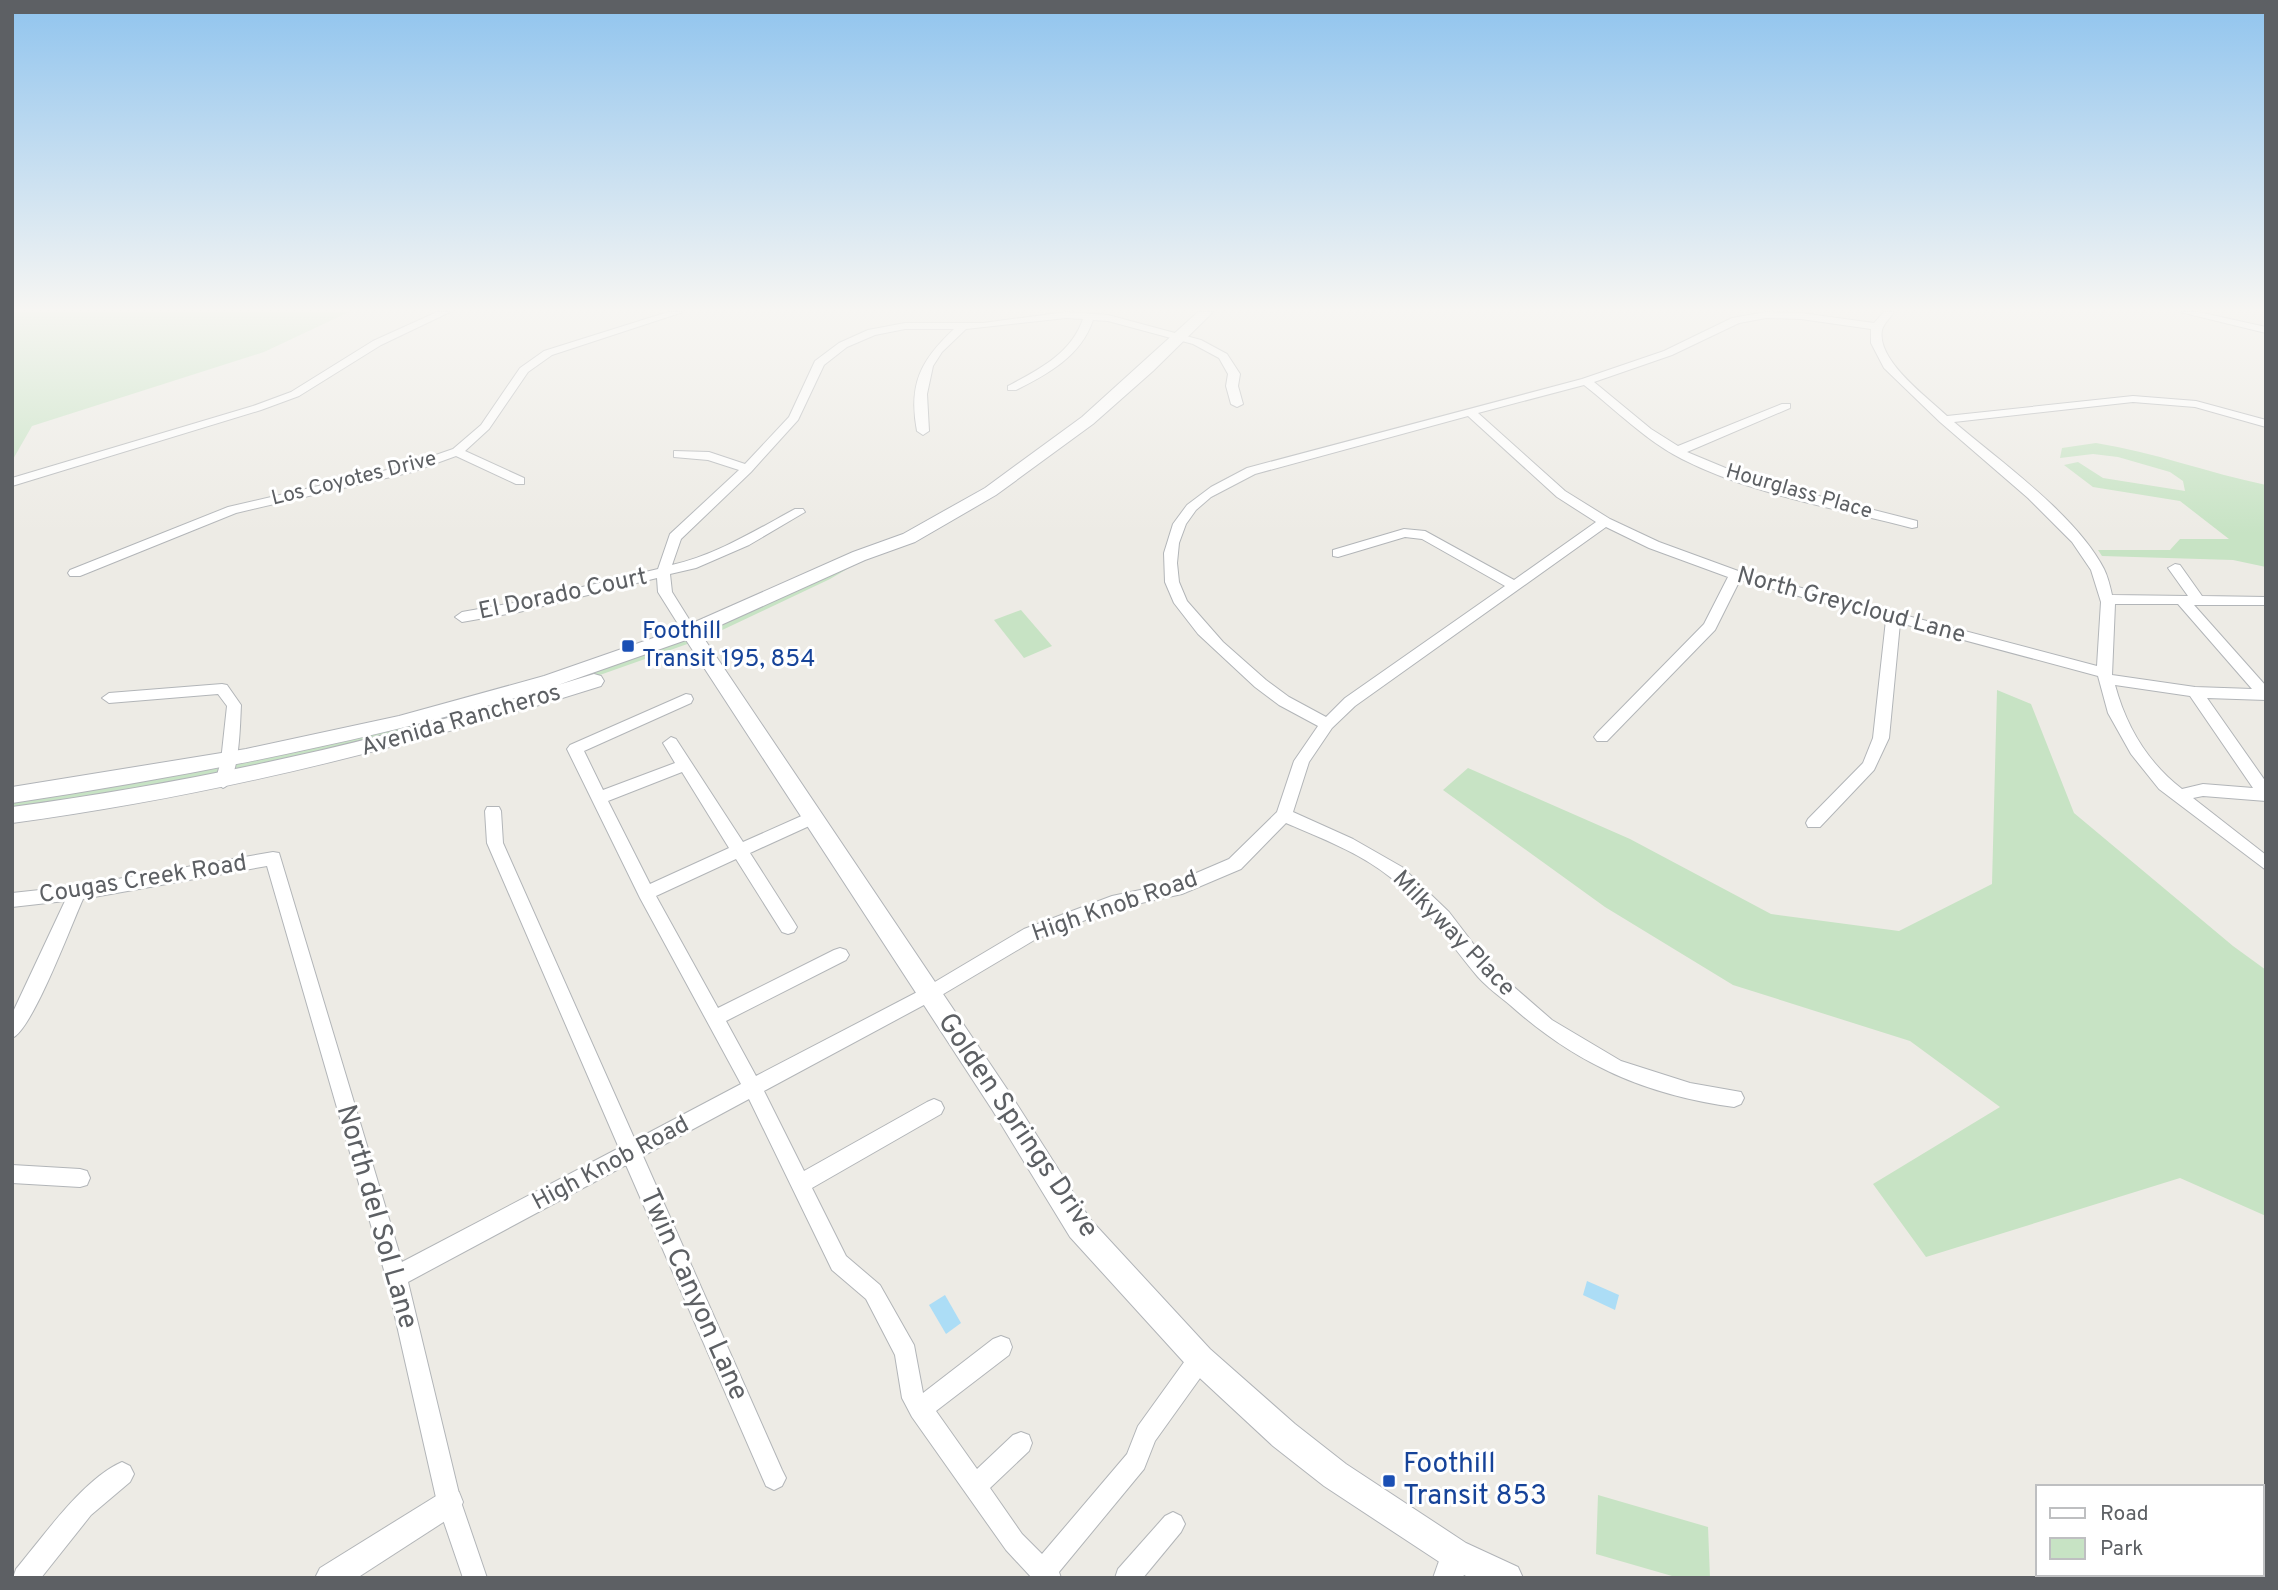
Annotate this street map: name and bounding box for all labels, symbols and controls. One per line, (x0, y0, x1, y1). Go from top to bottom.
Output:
street label: Los Coyotes Drive (269, 445, 439, 513)
street label: Hourglass Place (1723, 458, 1875, 526)
street label: North Greycloud Lane (1733, 561, 1969, 651)
street label: El Dorado Court (476, 562, 650, 628)
place label: Foothill Transit 195, 854 (642, 617, 815, 675)
marker: Foothill Transit 195, 854 (620, 638, 636, 654)
street label: Avenida Rancheros (358, 678, 564, 764)
street label: Cougas Creek Road (37, 849, 249, 911)
street label: High Knob Road (1028, 865, 1202, 949)
street label: Milkyway Place (1385, 865, 1521, 1003)
street label: Golden Springs Drive (928, 1007, 1106, 1245)
street label: North del Sol Lane (327, 1101, 425, 1333)
street label: High Knob Road (527, 1110, 695, 1218)
street label: Twin Canyon Lane (630, 1183, 756, 1407)
place label: Foothill Transit 853 (1403, 1447, 1547, 1515)
marker: Foothill Transit 853 (1381, 1473, 1397, 1489)
legend (2036, 1485, 2264, 1576)
text: Road (2100, 1501, 2149, 1528)
text: Park (2100, 1536, 2143, 1563)

